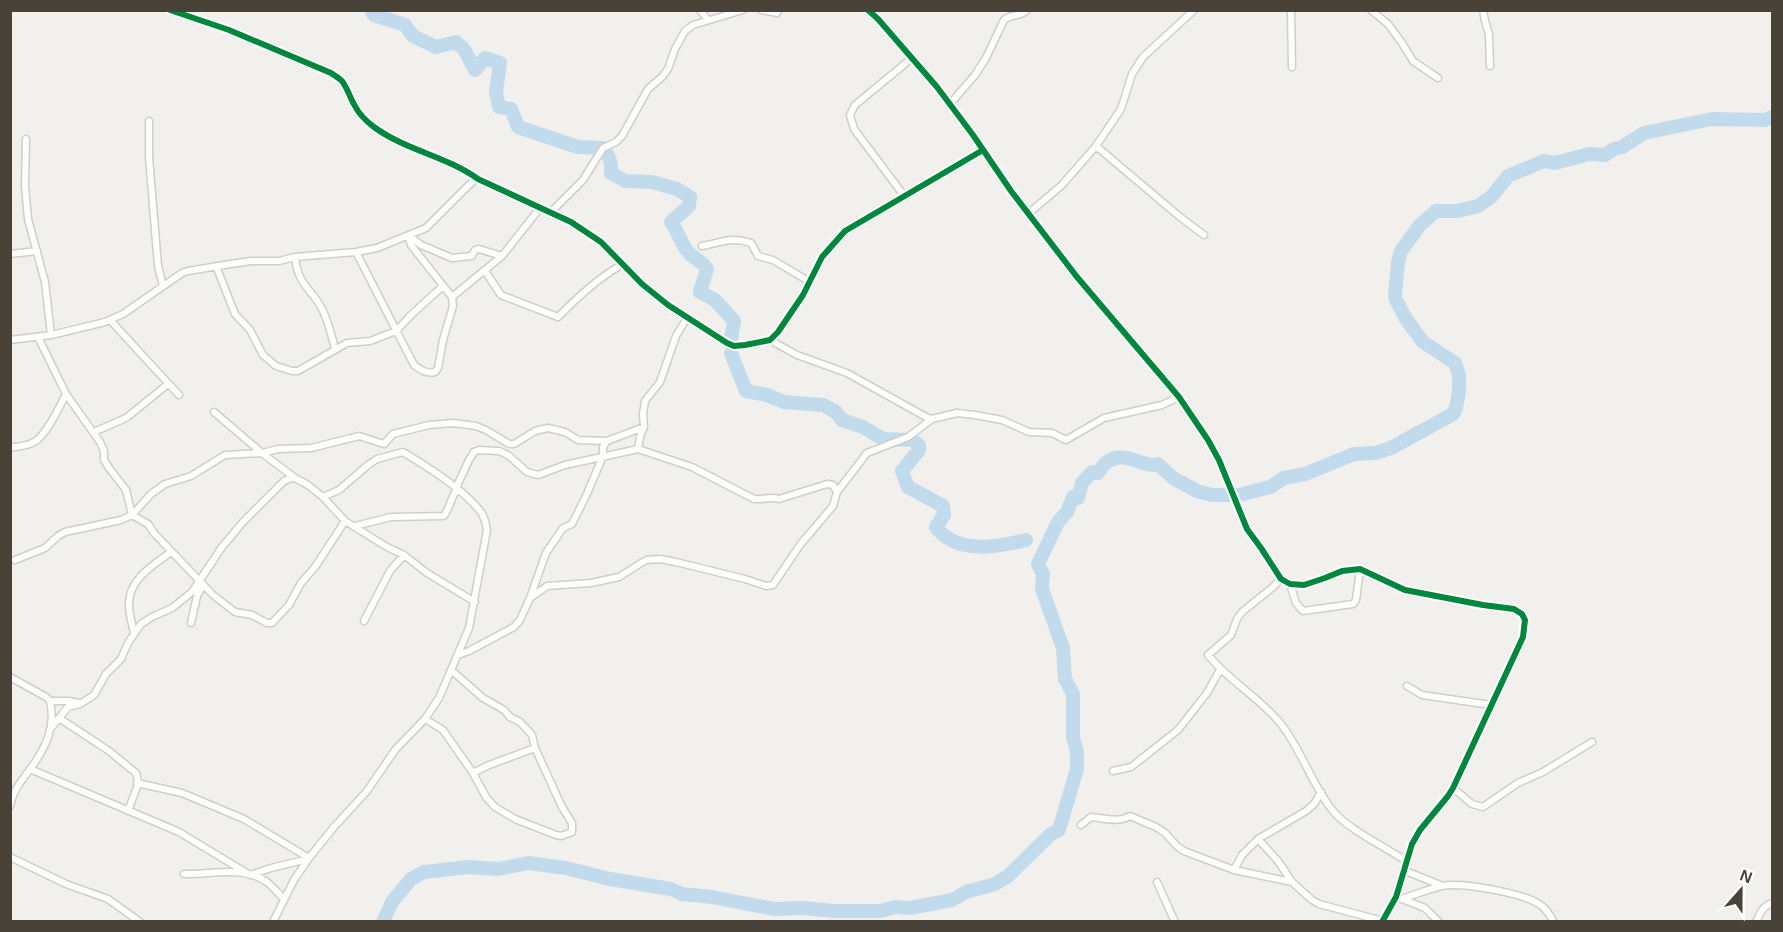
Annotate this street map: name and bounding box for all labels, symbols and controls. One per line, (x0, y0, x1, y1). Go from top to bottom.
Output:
north arrow (1711, 860, 1771, 920)
text: N (1738, 866, 1755, 886)

